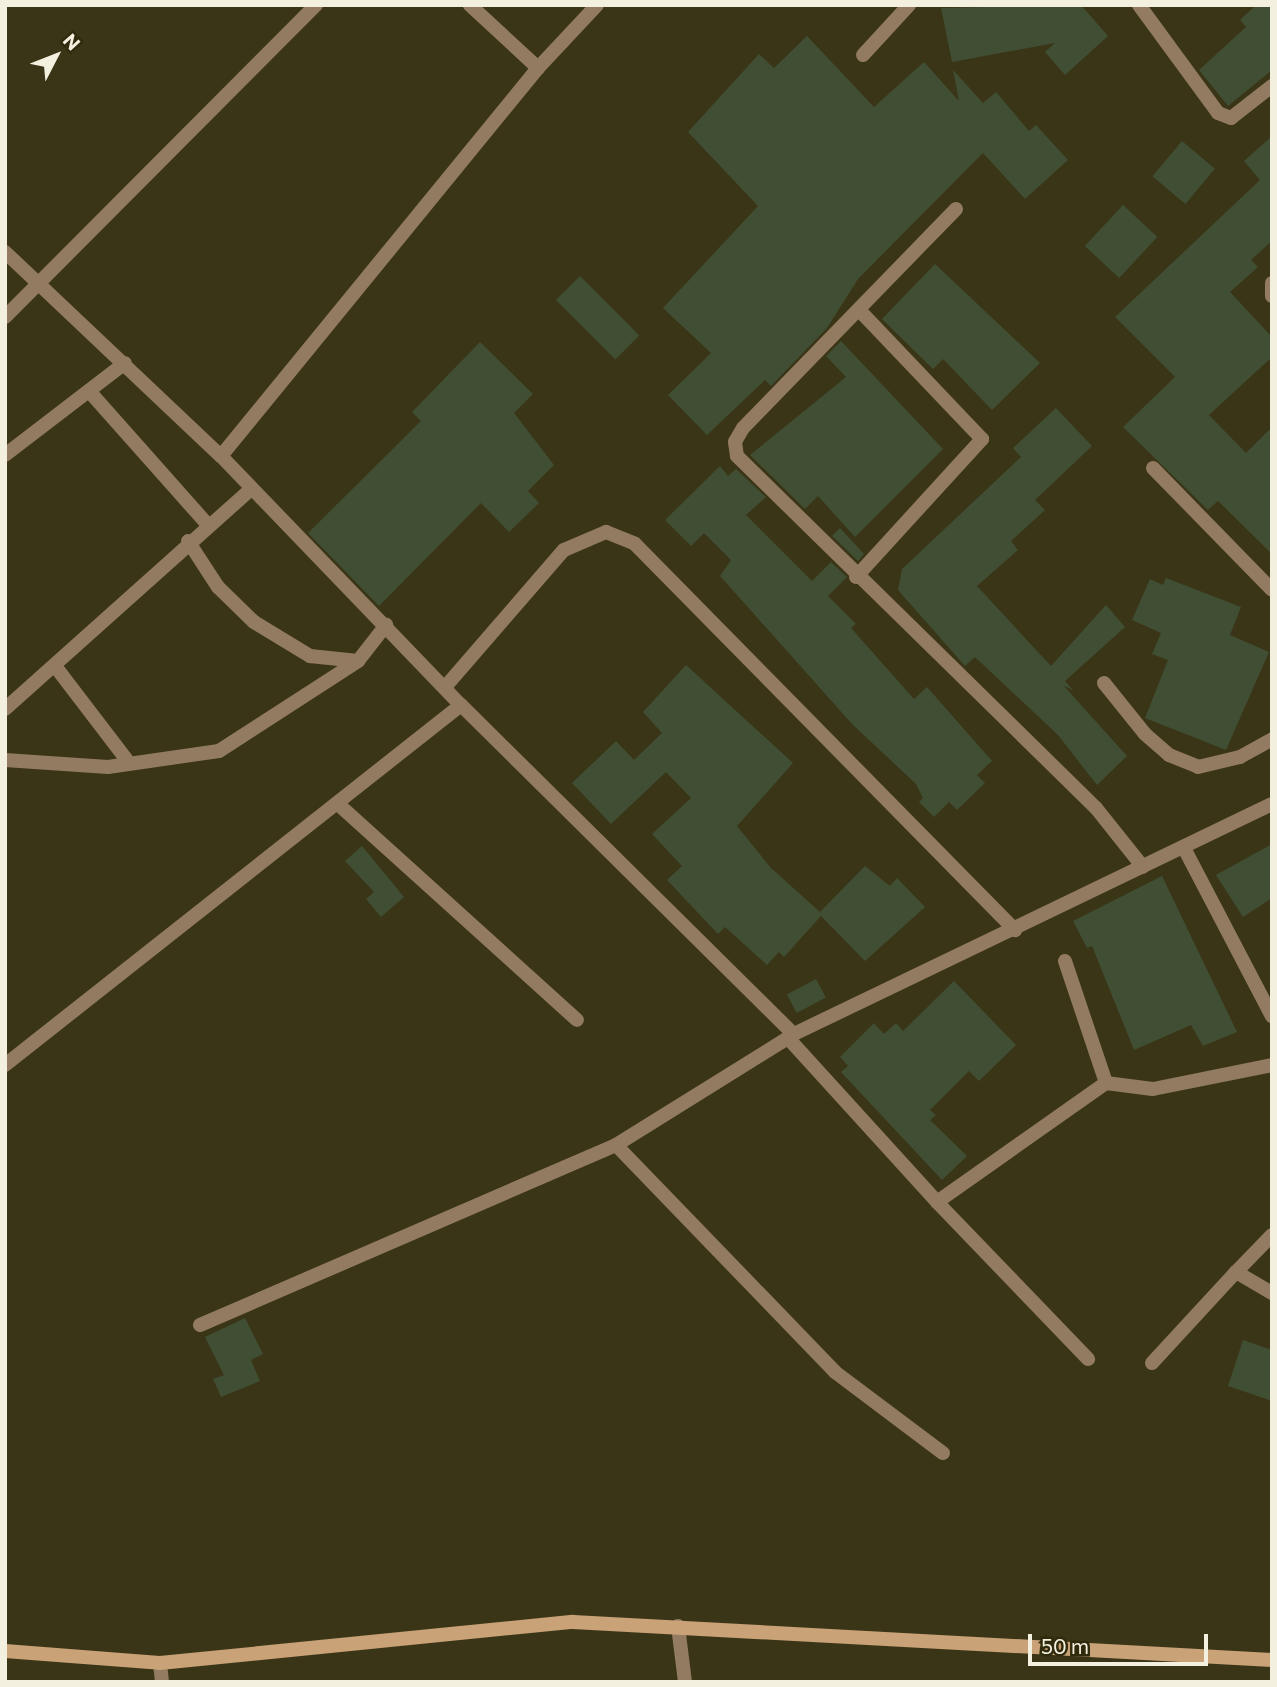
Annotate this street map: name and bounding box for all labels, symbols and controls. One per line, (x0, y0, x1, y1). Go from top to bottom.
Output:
north arrow (21, 21, 91, 91)
text: N (59, 29, 85, 55)
scale bar (1032, 1620, 1212, 1664)
text: 50 m (1041, 1633, 1089, 1658)

